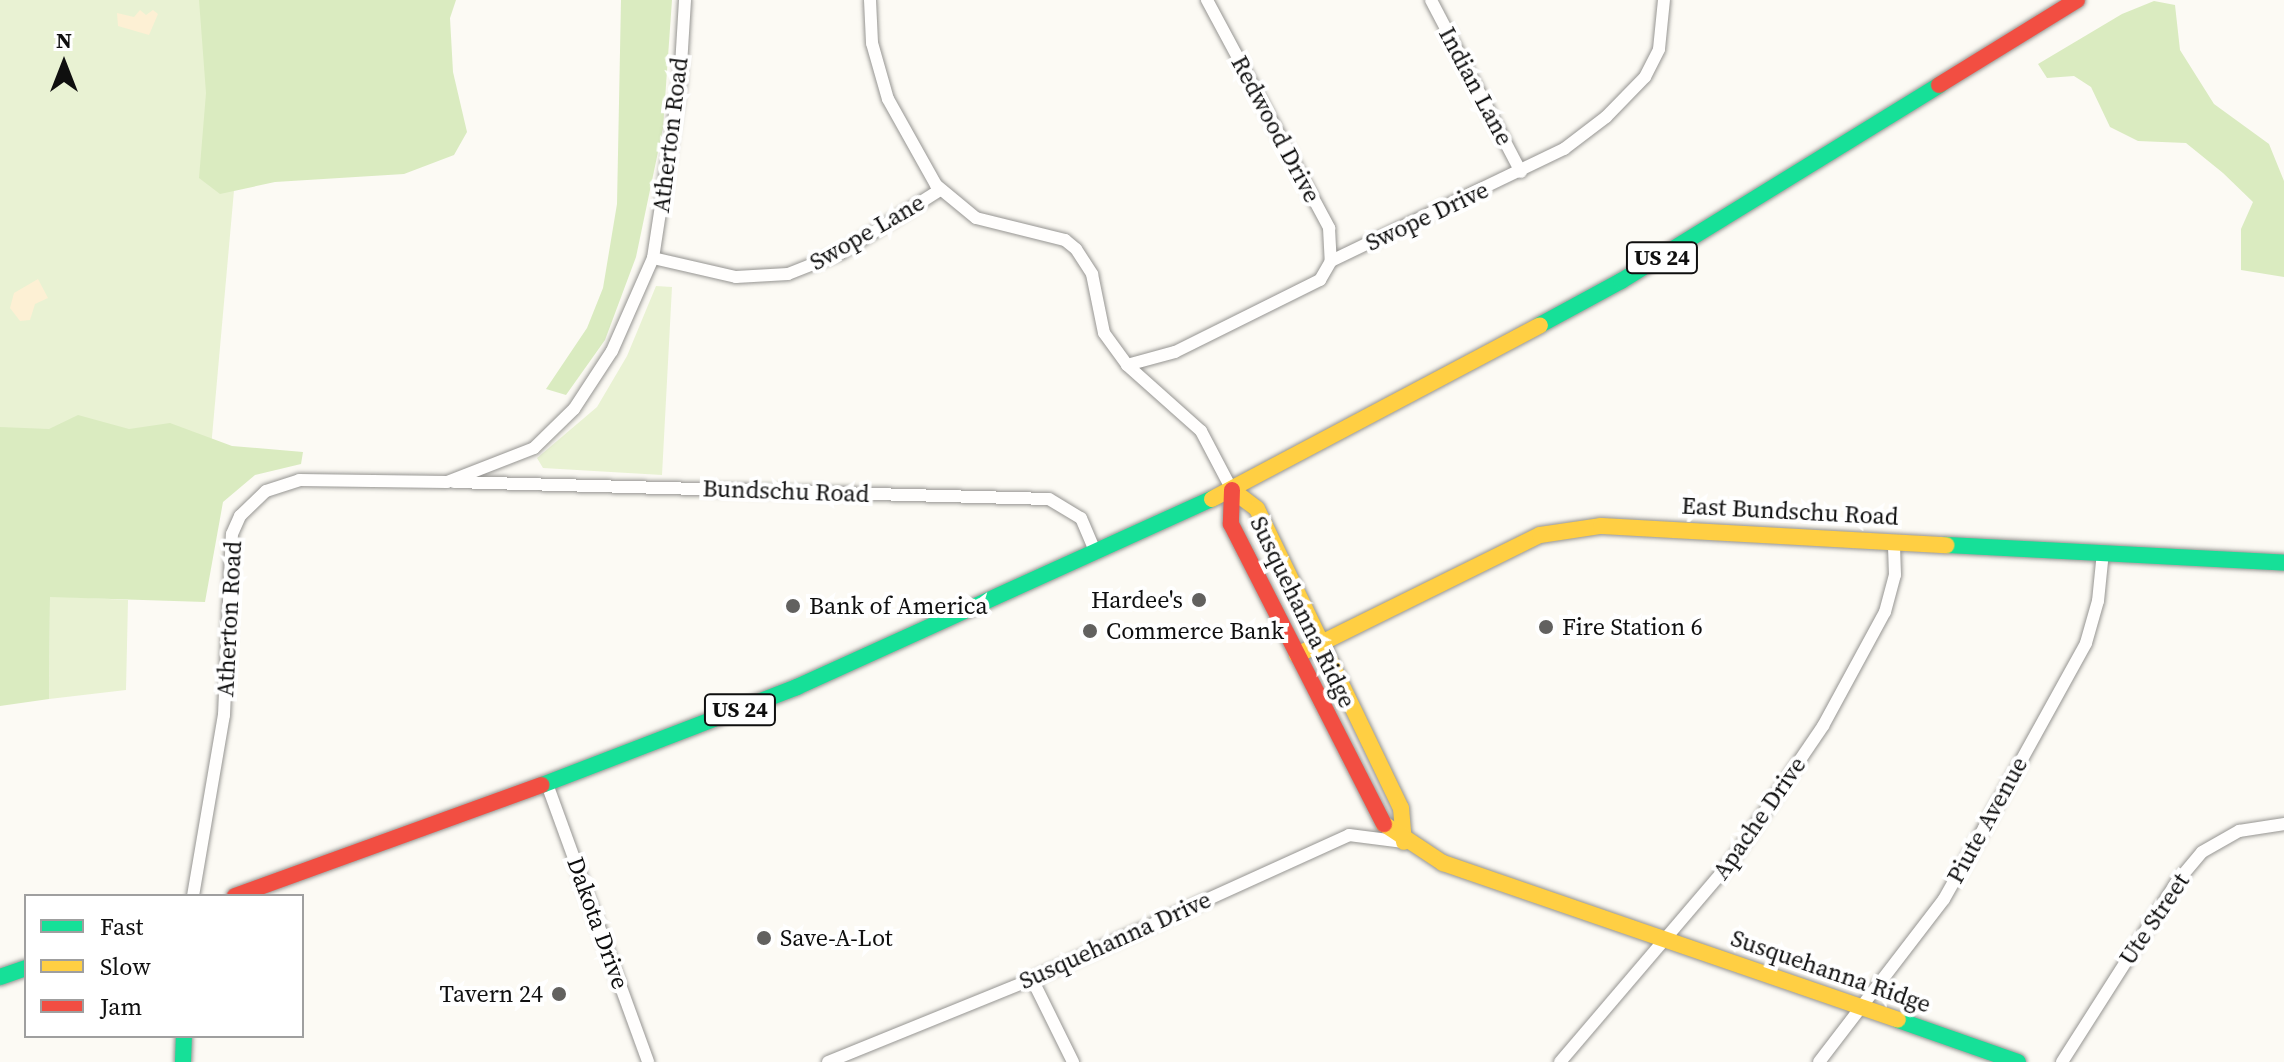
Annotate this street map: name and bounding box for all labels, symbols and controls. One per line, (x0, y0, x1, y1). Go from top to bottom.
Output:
street label: Indian Lane (1433, 22, 1519, 150)
north arrow (24, 24, 104, 104)
text: N (56, 25, 72, 55)
street label: Redwood Drive (1225, 51, 1327, 207)
street label: Atherton Road (646, 56, 694, 214)
street label: Swope Drive (1361, 175, 1493, 257)
street label: Swope Lane (805, 188, 929, 276)
road number: US 24 (1624, 240, 1700, 276)
street label: Bundschu Road (702, 474, 870, 508)
street label: East Bundschu Road (1681, 491, 1899, 531)
street label: Susquehanna Ridge (1244, 512, 1362, 712)
street label: Atherton Road (211, 540, 247, 698)
place label: Hardee's (1091, 586, 1183, 614)
marker: Hardee's (1190, 591, 1208, 609)
place label: Bank of America (809, 592, 988, 620)
marker: Bank of America (784, 597, 802, 615)
place label: Fire Station 6 (1562, 613, 1703, 641)
place label: Commerce Bank (1106, 617, 1284, 645)
marker: Fire Station 6 (1537, 618, 1555, 636)
marker: Commerce Bank (1081, 622, 1099, 640)
road number: US 24 (702, 692, 778, 728)
street label: Apache Drive (1706, 751, 1812, 885)
street label: Piute Avenue (1940, 752, 2034, 888)
street label: Dakota Drive (561, 853, 635, 993)
street label: Ute Street (2113, 868, 2195, 970)
street label: Susquehanna Drive (1015, 885, 1215, 995)
legend (24, 894, 304, 1038)
text: Fast (100, 910, 143, 943)
street label: Susquehanna Ridge (1727, 923, 1935, 1019)
place label: Save-A-Lot (780, 924, 893, 952)
marker: Save-A-Lot (755, 929, 773, 947)
text: Slow (100, 950, 151, 983)
place label: Tavern 24 (440, 980, 543, 1008)
marker: Tavern 24 (550, 985, 568, 1003)
text: Jam (100, 990, 142, 1023)

